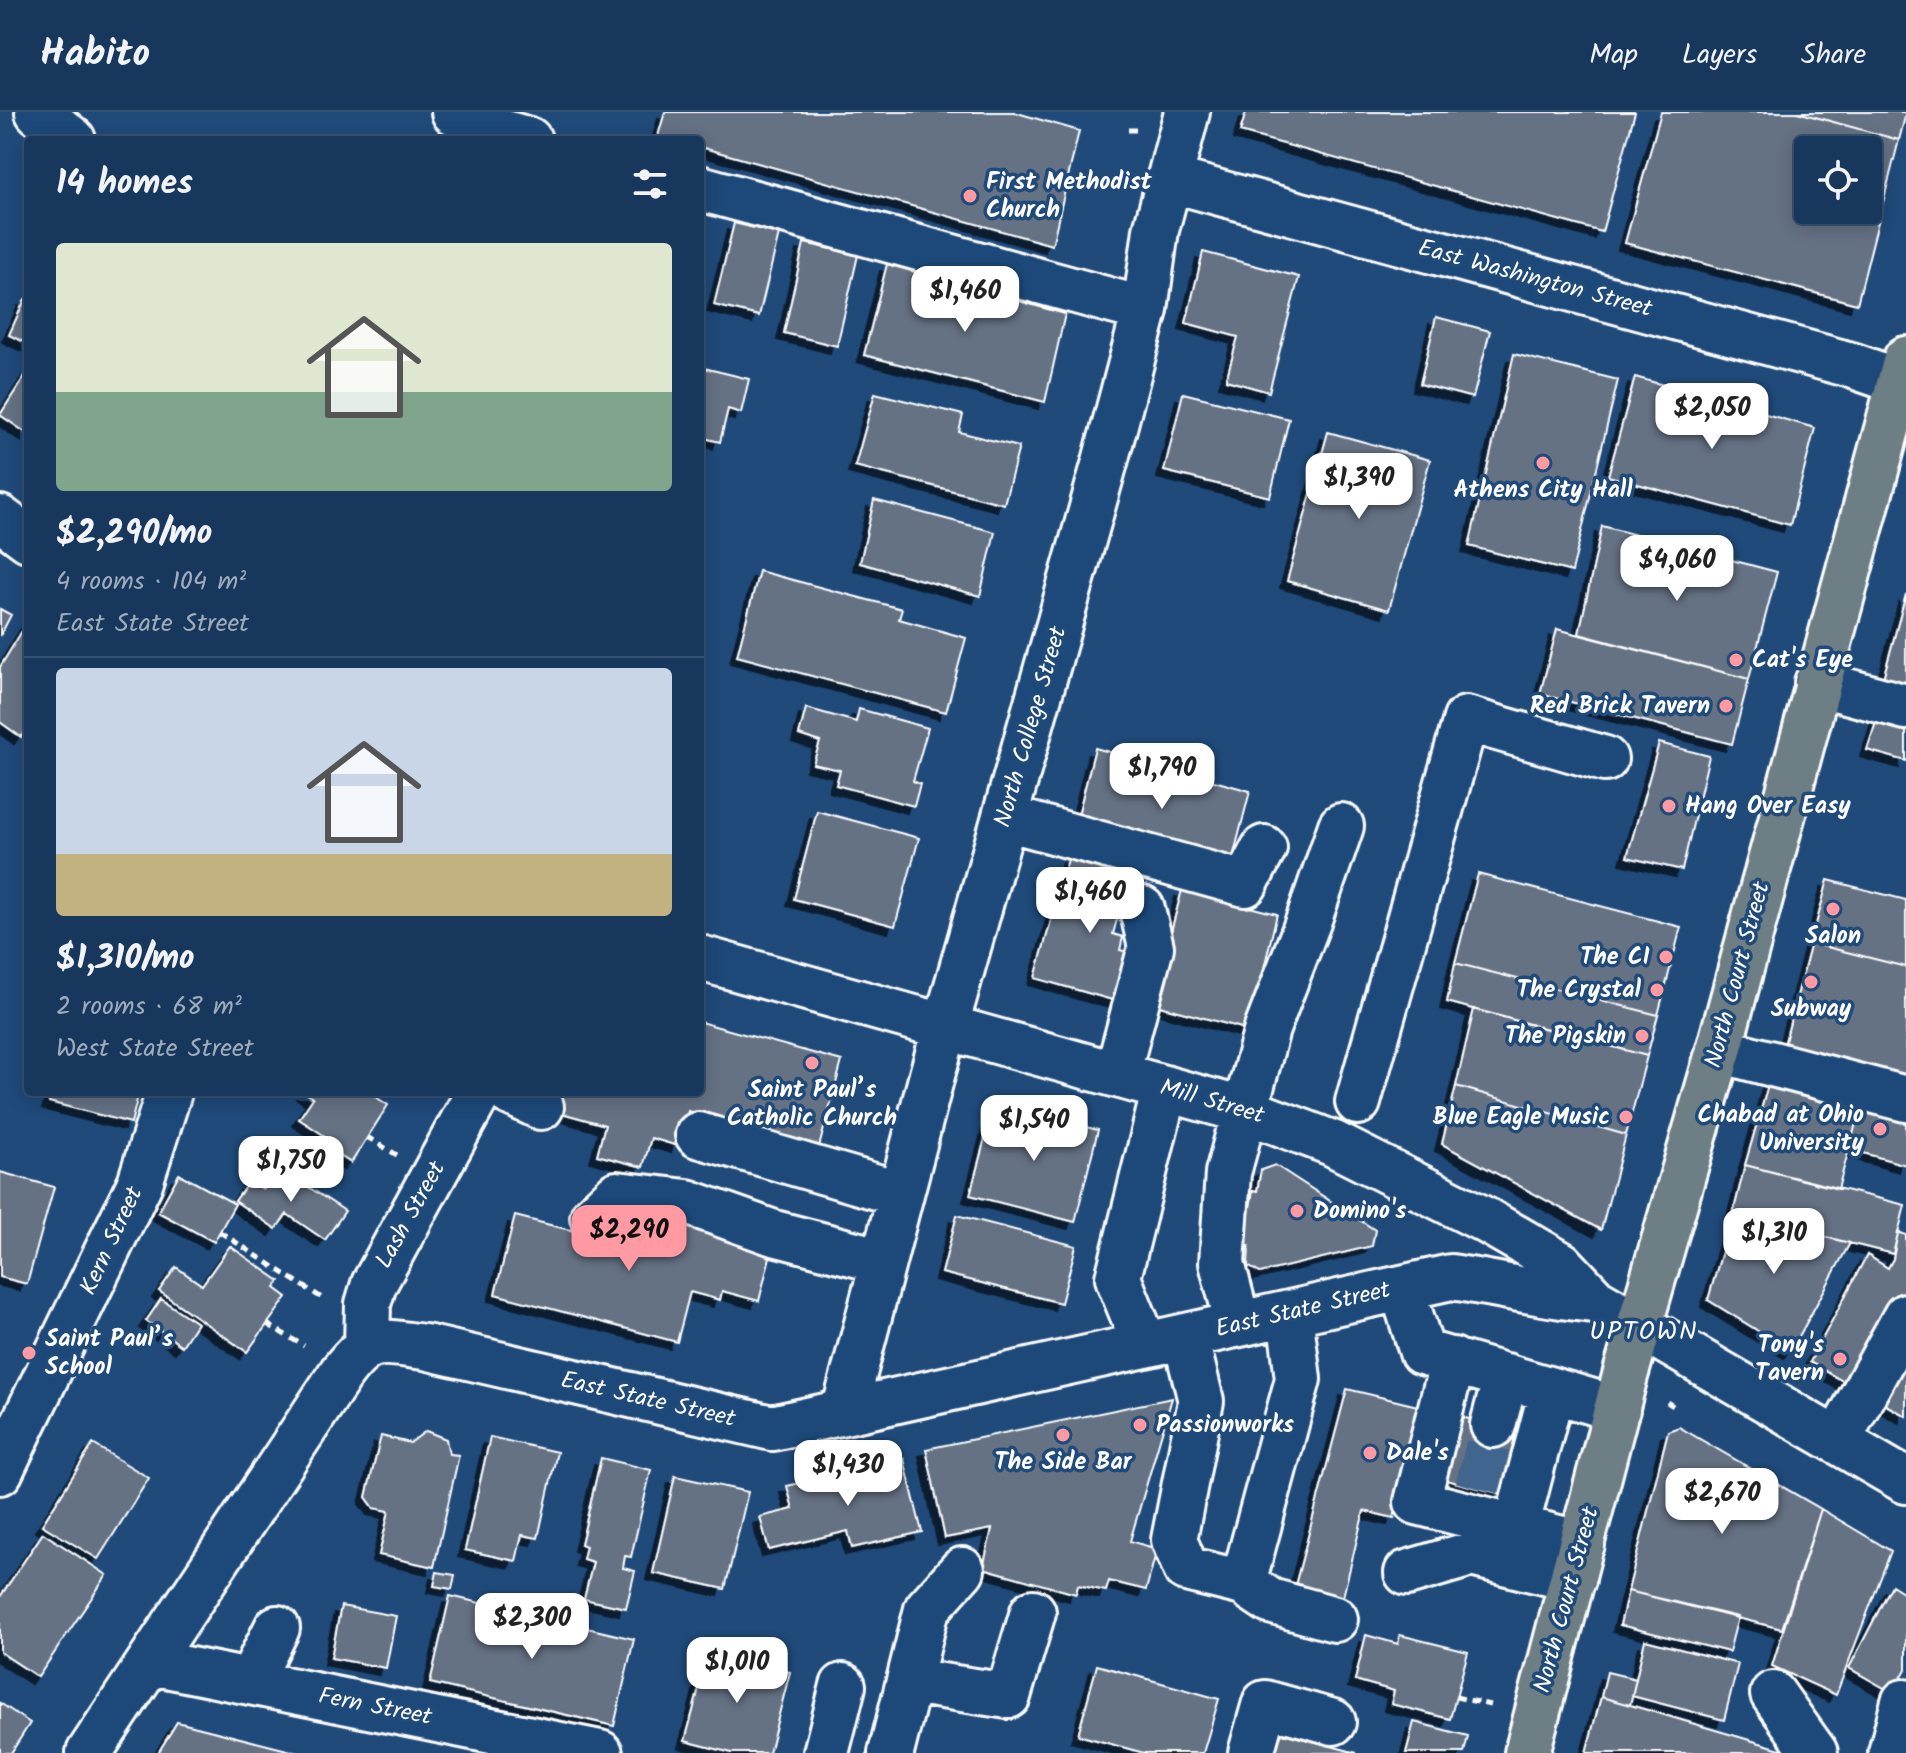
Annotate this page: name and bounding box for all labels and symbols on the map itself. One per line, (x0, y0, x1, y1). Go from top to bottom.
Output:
place label: First Methodist Church (986, 163, 1153, 230)
marker: First Methodist Church (961, 187, 979, 205)
street label: East Washington Street (1414, 229, 1657, 329)
pin: $1,460 (900, 266, 1030, 334)
pin: $2,050 (1647, 383, 1777, 451)
pin: $1,390 (1294, 453, 1424, 521)
marker: Athens City Hall (1534, 454, 1552, 472)
place label: Athens City Hall (1453, 471, 1633, 510)
pin: $4,060 (1612, 535, 1742, 603)
street label: North College Street (984, 621, 1079, 832)
place label: Cat's Eye (1752, 641, 1853, 680)
marker: Cat's Eye (1727, 651, 1745, 669)
place label: Red Brick Tavern (1530, 687, 1710, 726)
marker: Red Brick Tavern (1717, 697, 1735, 715)
pin: $1,790 (1097, 743, 1227, 811)
place label: Hang Over Easy (1685, 787, 1851, 826)
marker: Hang Over Easy (1660, 797, 1678, 815)
pin: $1,460 (1025, 867, 1155, 935)
street label: North Court Street (1694, 877, 1782, 1072)
marker: Salon (1824, 900, 1842, 918)
place label: Salon (1805, 917, 1861, 956)
place label: The CI (1580, 938, 1650, 977)
marker: The CI (1657, 948, 1675, 966)
place label: The Crystal (1517, 971, 1642, 1010)
marker: Subway (1802, 973, 1820, 991)
marker: The Crystal (1648, 981, 1666, 999)
place label: Subway (1771, 990, 1852, 1029)
place label: The Pigskin (1505, 1017, 1626, 1056)
marker: The Pigskin (1633, 1027, 1651, 1045)
marker: Saint Paul’s Catholic Church (803, 1054, 821, 1072)
street label: Mill Street (1155, 1069, 1269, 1136)
place label: Saint Paul’s Catholic Church (727, 1071, 897, 1138)
pin: $1,540 (969, 1095, 1099, 1163)
place label: Chabad at Ohio University (1698, 1096, 1865, 1163)
place label: Blue Eagle Music (1433, 1098, 1610, 1137)
marker: Blue Eagle Music (1617, 1108, 1635, 1126)
marker: Chabad at Ohio University (1871, 1120, 1889, 1138)
pin: $1,750 (226, 1136, 356, 1204)
street label: Lash Street (365, 1153, 457, 1276)
street label: Kern Street (70, 1179, 155, 1302)
place label: Domino's (1313, 1192, 1407, 1231)
marker: Domino's (1288, 1202, 1306, 1220)
pin: $2,290 (564, 1205, 694, 1273)
pin: $1,310 (1709, 1208, 1839, 1276)
street label: East State Street (1212, 1271, 1395, 1349)
district label: UPTOWN (1589, 1311, 1699, 1353)
place label: Saint Paul’s School (45, 1320, 173, 1387)
place label: Tony's Tavern (1755, 1326, 1824, 1393)
marker: Saint Paul’s School (20, 1344, 38, 1362)
marker: Tony's Tavern (1831, 1350, 1849, 1368)
street label: East State Street (557, 1361, 740, 1439)
place label: Passionworks (1156, 1406, 1294, 1445)
marker: Passionworks (1131, 1416, 1149, 1434)
marker: The Side Bar (1054, 1426, 1072, 1444)
place label: Dale's (1386, 1434, 1449, 1473)
pin: $1,430 (783, 1440, 913, 1508)
place label: The Side Bar (995, 1443, 1133, 1482)
marker: Dale's (1361, 1444, 1379, 1462)
pin: $2,670 (1657, 1468, 1787, 1536)
street label: North Court Street (1523, 1502, 1611, 1697)
pin: $2,300 (467, 1593, 597, 1661)
pin: $1,010 (672, 1637, 802, 1705)
street label: Fern Street (315, 1677, 436, 1737)

